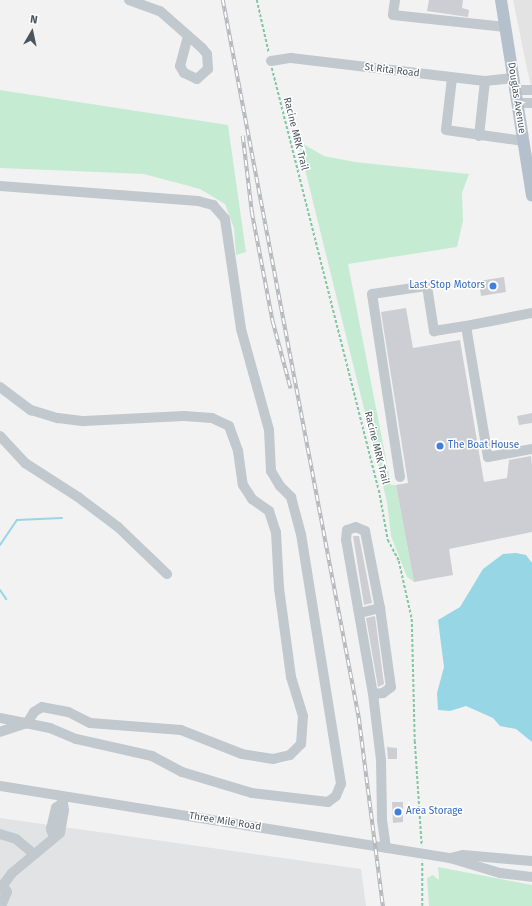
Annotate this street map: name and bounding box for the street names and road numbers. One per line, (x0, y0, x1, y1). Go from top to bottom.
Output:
street label: Douglas Avenue (504, 61, 528, 135)
street label: St Rita Road (364, 62, 420, 80)
street label: Racine MRK Trail (280, 96, 310, 172)
street label: Racine MRK Trail (361, 410, 391, 486)
street label: Three Mile Road (188, 810, 262, 834)

